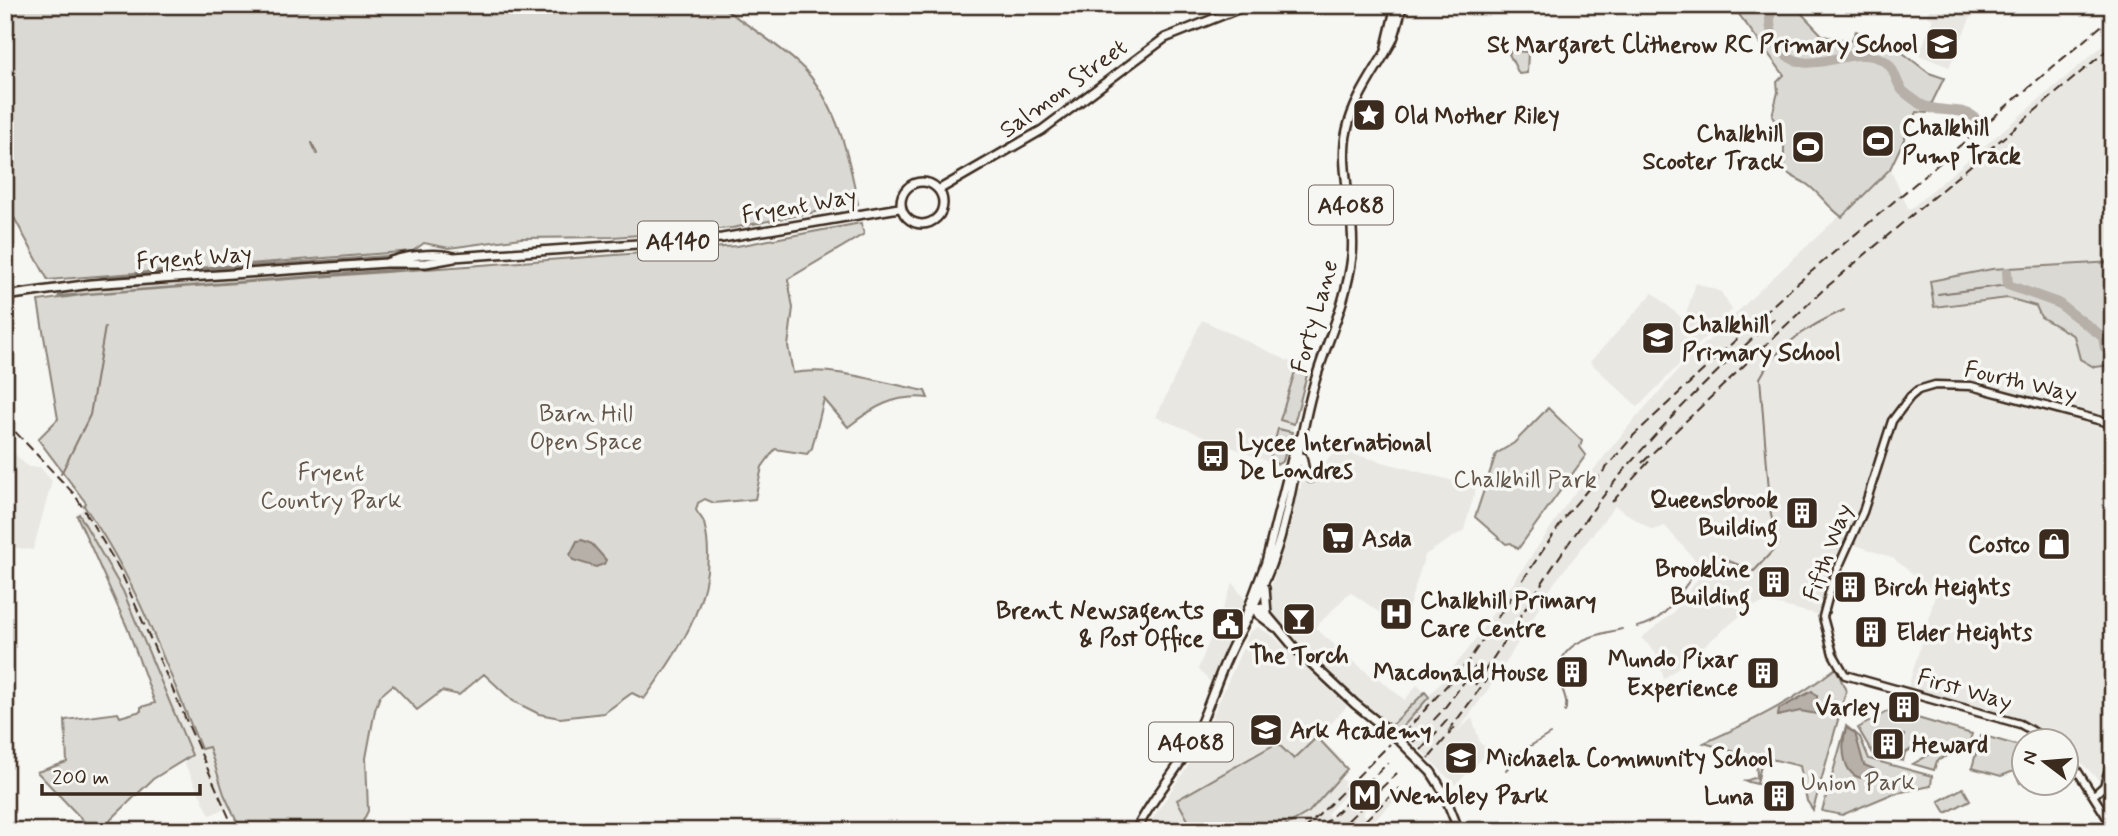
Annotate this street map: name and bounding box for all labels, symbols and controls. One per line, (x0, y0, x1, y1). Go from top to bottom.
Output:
school or university icon: St Margaret Clitherow RC Primary School (1923, 25, 1961, 63)
place label: St Margaret Clitherow RC Primary School (1487, 30, 1918, 64)
street label: Salmon Street (994, 32, 1134, 146)
place icon: Old Mother Riley (1350, 96, 1388, 134)
place label: Old Mother Riley (1394, 101, 1560, 132)
place label: Chalkhill Pump Track (1902, 113, 2021, 172)
place label: Chalkhill Scooter Track (1642, 119, 1784, 178)
sports icon: Chalkhill Pump Track (1859, 122, 1897, 160)
sports icon: Chalkhill Scooter Track (1789, 128, 1827, 166)
street label: Fryent Way (739, 181, 859, 232)
road number: A4088 (1309, 186, 1393, 224)
road number: A4140 (638, 222, 718, 260)
street label: Fryent Way (135, 239, 253, 278)
street label: Forty Lane (1284, 256, 1346, 377)
place label: Chalkhill Primary School (1682, 310, 1841, 369)
school or university icon: Chalkhill Primary School (1639, 319, 1677, 357)
street label: Fourth Way (1961, 354, 2080, 411)
park label: Barn Hill Open Space (530, 399, 642, 458)
place label: Lycee International De Londres (1238, 428, 1432, 487)
bus stop icon: Lycee International De Londres (1194, 437, 1232, 475)
park label: Fryent Country Park (260, 458, 402, 517)
park label: Chalkhill Park (1453, 465, 1597, 496)
place label: Queensbrook Building (1650, 485, 1778, 547)
building icon: Queensbrook Building (1783, 494, 1821, 532)
street label: Fifth Way (1796, 499, 1860, 606)
supermarket icon: Asda (1319, 519, 1357, 557)
place label: Asda (1362, 524, 1412, 555)
shop icon: Costco (2035, 525, 2073, 563)
place label: Costco (1968, 530, 2030, 561)
place label: Brookline Building (1655, 554, 1750, 616)
building icon: Brookline Building (1755, 563, 1793, 601)
building icon: Birch Heights (1831, 568, 1869, 606)
place label: Birch Heights (1874, 573, 2011, 605)
place label: Chalkhill Primary Care Centre (1420, 586, 1596, 645)
hospital icon: Chalkhill Primary Care Centre (1377, 595, 1415, 633)
place label: Brent Newsagents & Post Office (996, 596, 1204, 655)
bar icon: The Torch (1280, 600, 1318, 638)
public building icon: Brent Newsagents & Post Office (1209, 605, 1247, 643)
building icon: Elder Heights (1852, 613, 1890, 651)
place label: Elder Heights (1896, 618, 2033, 650)
place label: The Torch (1249, 641, 1349, 672)
place label: Mundo Pixar Experience (1608, 645, 1739, 704)
building icon: Macdonald House (1553, 653, 1591, 691)
building icon: Mundo Pixar Experience (1744, 654, 1782, 692)
place label: Macdonald House (1373, 658, 1549, 689)
street label: First Way (1914, 662, 2016, 719)
building icon: Varley (1885, 688, 1923, 726)
place label: Varley (1816, 693, 1880, 724)
school or university icon: Ark Academy (1247, 711, 1285, 749)
place label: Ark Academy (1290, 716, 1432, 747)
road number: A4088 (1149, 722, 1233, 762)
building icon: Heward (1869, 725, 1907, 763)
north arrow (2010, 728, 2080, 798)
place label: Heward (1912, 730, 1988, 761)
school or university icon: Michaela Community School (1442, 739, 1480, 777)
place label: Michaela Community School (1486, 744, 1774, 775)
text: N (2016, 748, 2044, 767)
scale bar (42, 752, 200, 796)
text: 200 m (52, 764, 109, 792)
park label: Union Park (1801, 768, 1915, 799)
metro station icon: Wembley Park (1346, 776, 1384, 814)
building icon: Luna (1760, 777, 1798, 815)
place label: Wembley Park (1389, 781, 1549, 812)
place label: Luna (1704, 782, 1754, 813)

